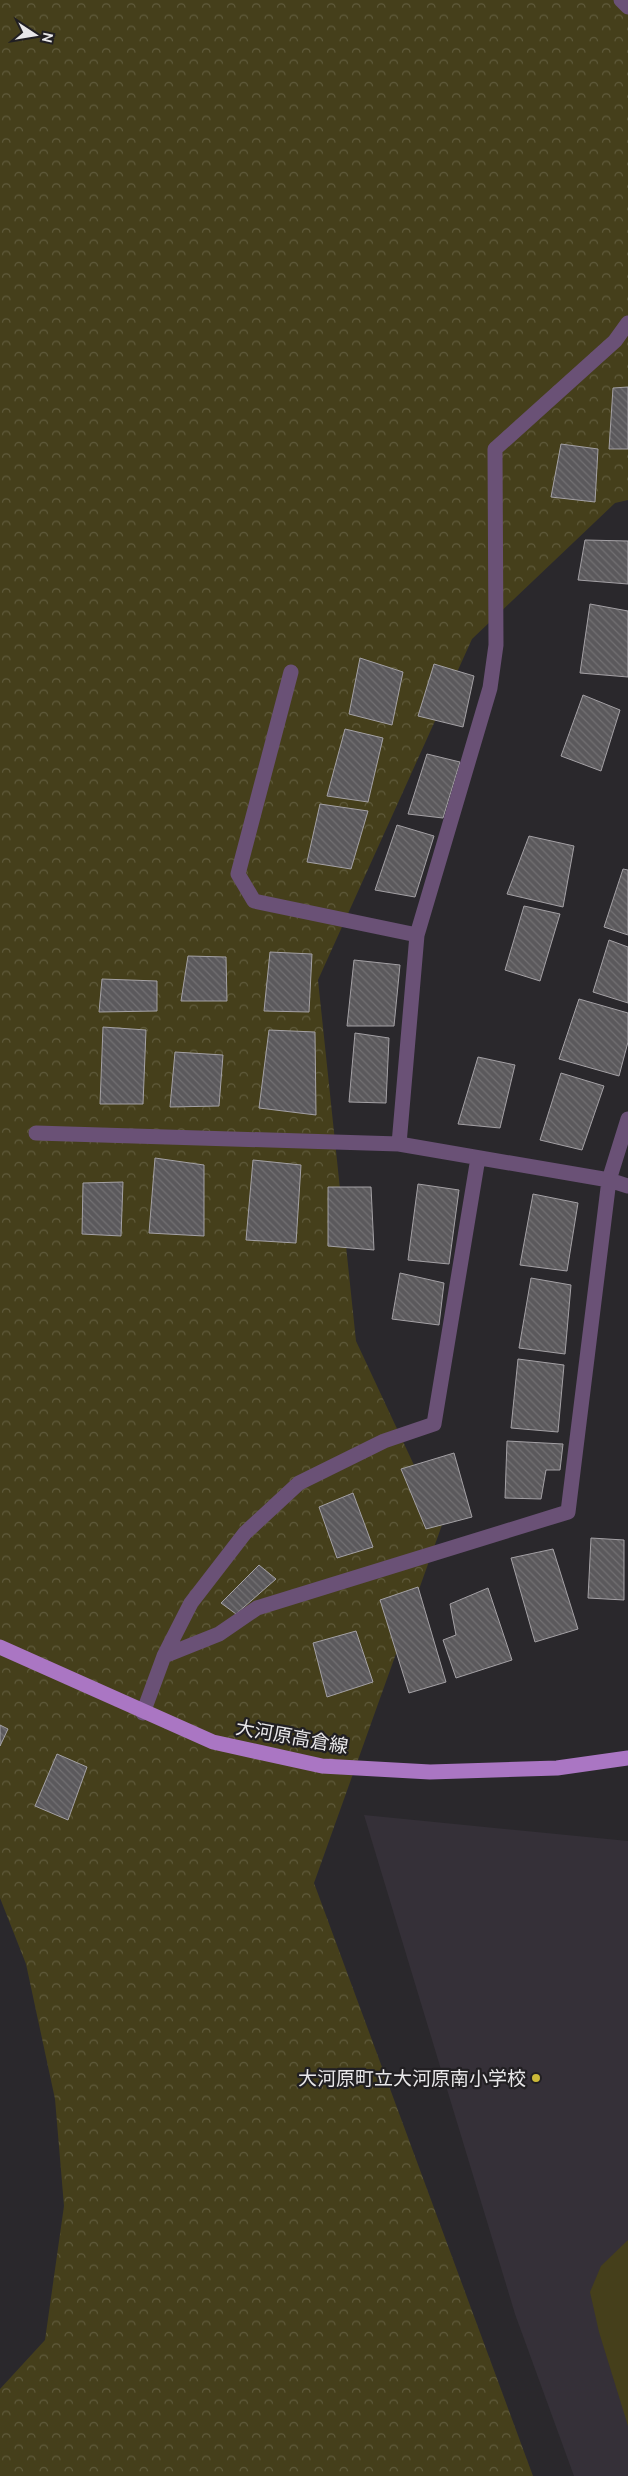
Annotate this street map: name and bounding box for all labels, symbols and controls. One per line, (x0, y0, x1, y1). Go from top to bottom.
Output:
north arrow (10, 10, 60, 60)
text: N (38, 31, 58, 44)
street label: 大河原高倉線 (234, 1716, 350, 1758)
place label: 大河原町立大河原南小学校 (298, 2067, 526, 2090)
marker: 大河原町立大河原南小学校 (530, 2072, 542, 2084)

